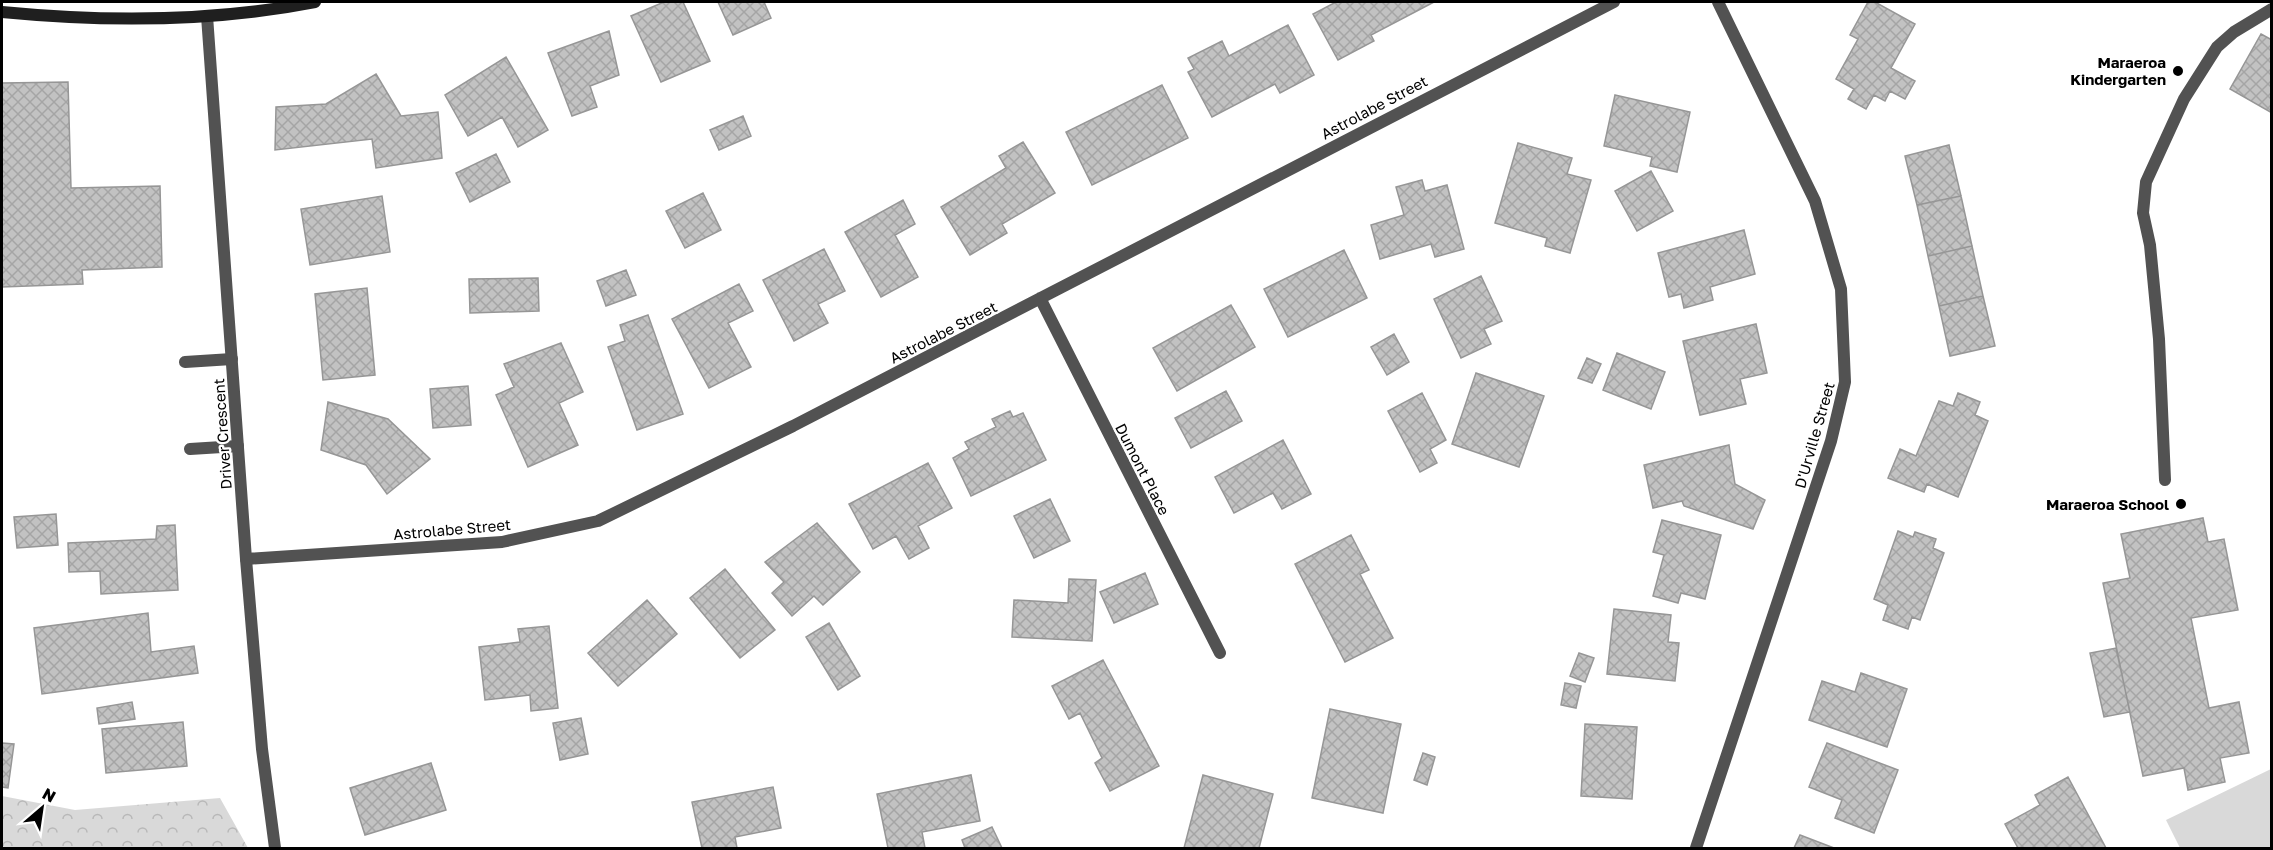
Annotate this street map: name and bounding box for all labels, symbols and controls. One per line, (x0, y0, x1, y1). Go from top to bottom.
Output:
place label: Maraeroa Kindergarten (2070, 53, 2166, 88)
marker: Maraeroa Kindergarten (2171, 64, 2185, 78)
street label: Astrolabe Street (1318, 71, 1430, 143)
street label: Astrolabe Street (886, 297, 1000, 367)
street label: Driver Crescent (209, 378, 235, 490)
street label: D'Urville Street (1790, 380, 1838, 490)
street label: Dumont Place (1112, 420, 1174, 518)
place label: Maraeroa School (2046, 495, 2169, 513)
marker: Maraeroa School (2174, 497, 2188, 511)
street label: Astrolabe Street (392, 515, 512, 543)
north arrow (12, 778, 72, 838)
text: N (39, 783, 59, 807)

